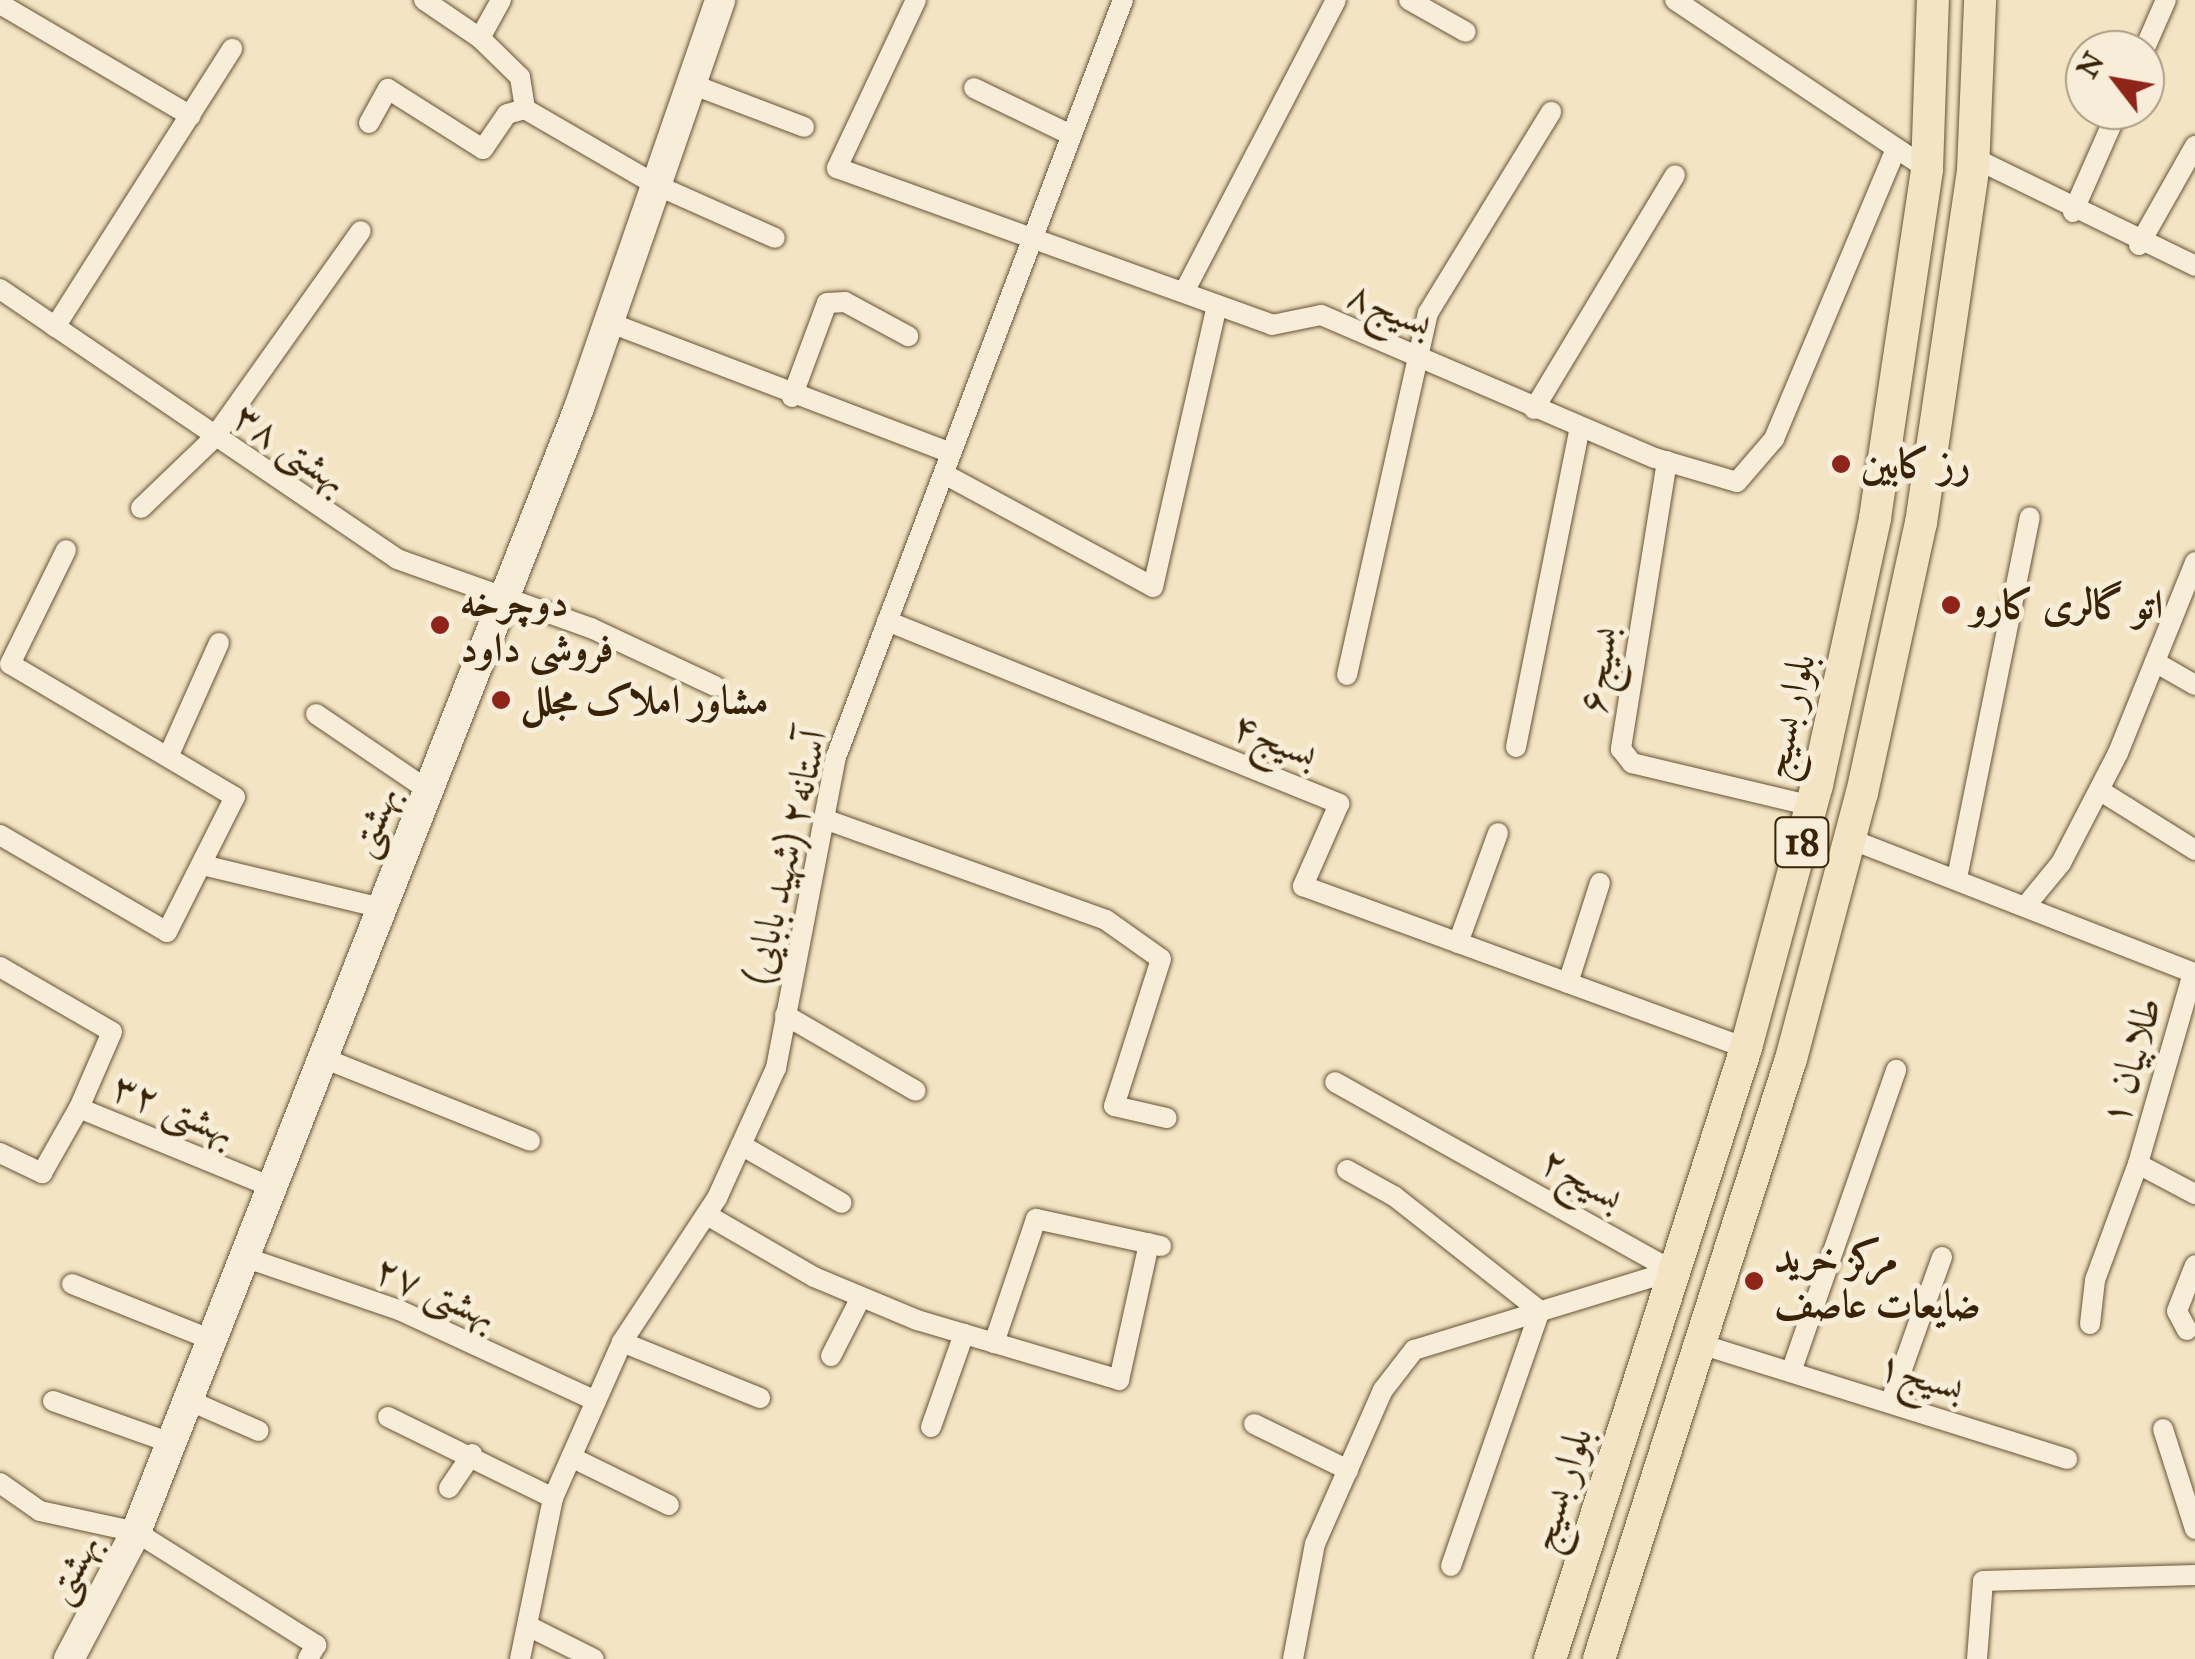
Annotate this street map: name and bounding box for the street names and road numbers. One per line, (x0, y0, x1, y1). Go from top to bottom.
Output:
street label: بسیج۸ (1341, 270, 1439, 348)
street label: بهشتی ۳۸ (224, 392, 358, 504)
street label: بسیج۶ (1567, 623, 1629, 717)
street label: بلوار بسیج (1750, 648, 1826, 784)
street label: بسیج۴ (1226, 701, 1324, 779)
street label: آستانه۲ (شهید بابایی) (732, 725, 838, 989)
street label: بهشتی (337, 778, 409, 864)
road number: 18 (1772, 809, 1832, 875)
street label: طلابیان ۱ (2090, 991, 2172, 1131)
street label: بهشتی ۳۲ (105, 1063, 243, 1155)
street label: بسیج۲ (1532, 1136, 1632, 1222)
street label: بهشتی ۲۷ (367, 1245, 505, 1339)
street label: بسیج۱ (1872, 1340, 1970, 1412)
street label: بلوار بسیج (1517, 1421, 1603, 1557)
street label: بهشتی (34, 1524, 110, 1612)

